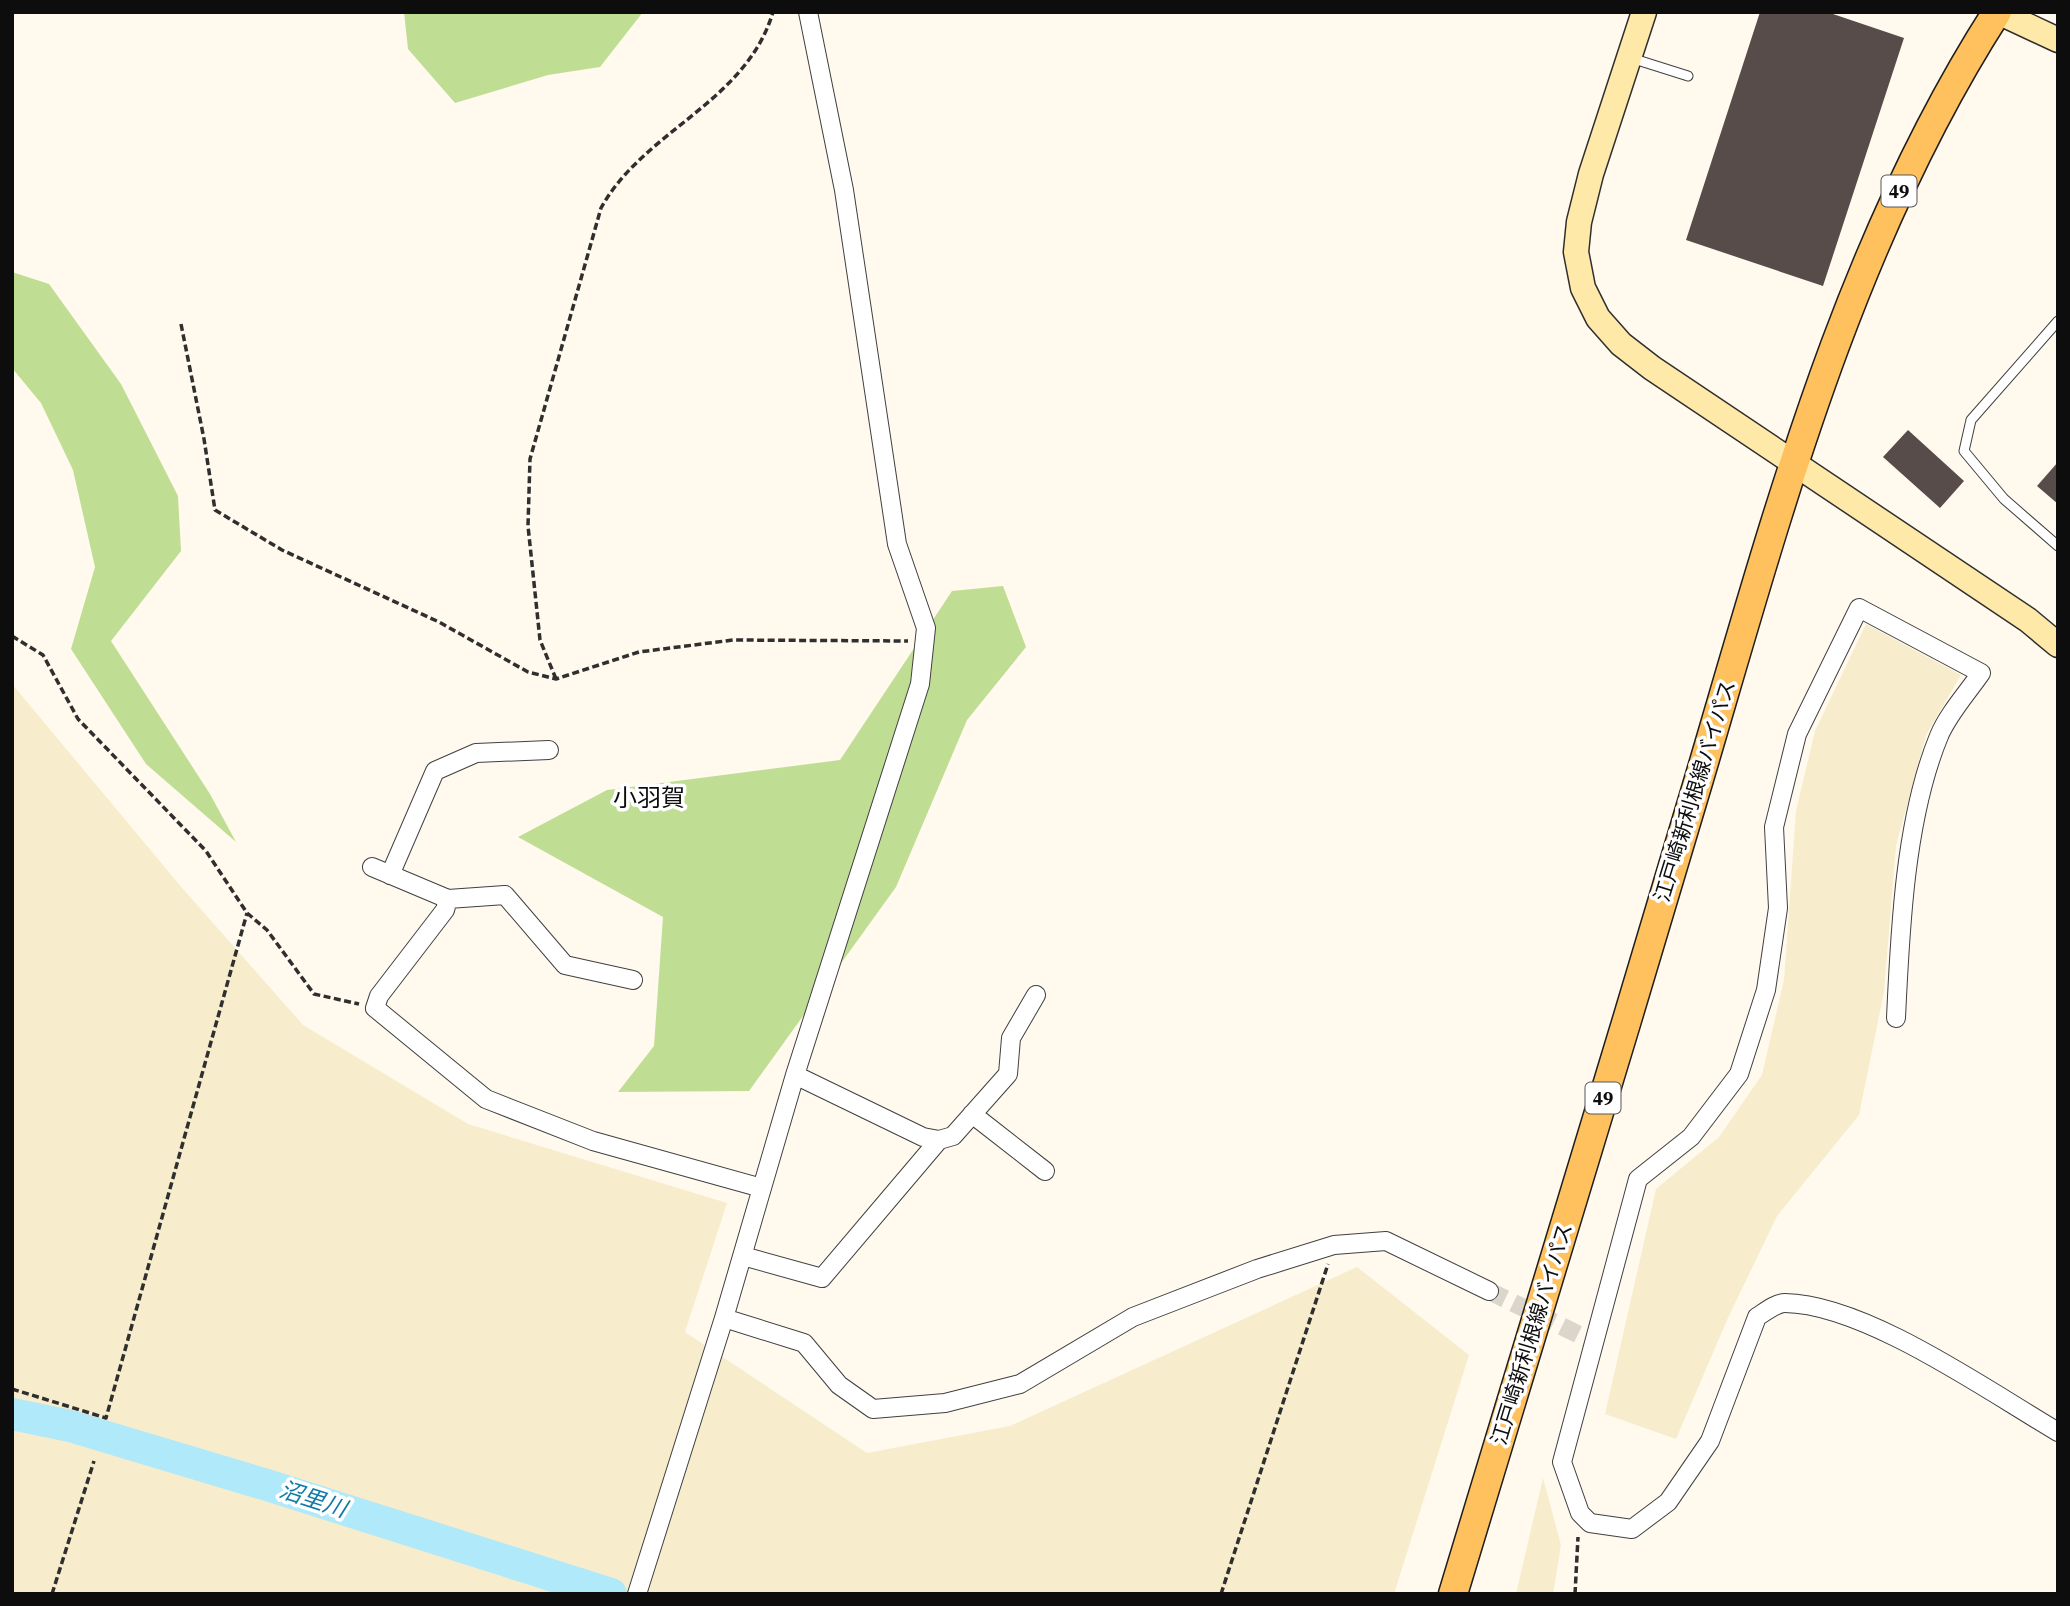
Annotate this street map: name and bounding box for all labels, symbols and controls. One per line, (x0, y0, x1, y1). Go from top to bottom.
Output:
road number: 49 (1882, 176, 1916, 206)
street label: 江戸崎新利根線バイパス (1647, 676, 1742, 905)
district label: 小羽賀 (613, 781, 685, 814)
road number: 49 (1586, 1082, 1620, 1114)
street label: 江戸崎新利根線バイパス (1484, 1219, 1579, 1448)
water label: 沼里川 (275, 1473, 354, 1526)

